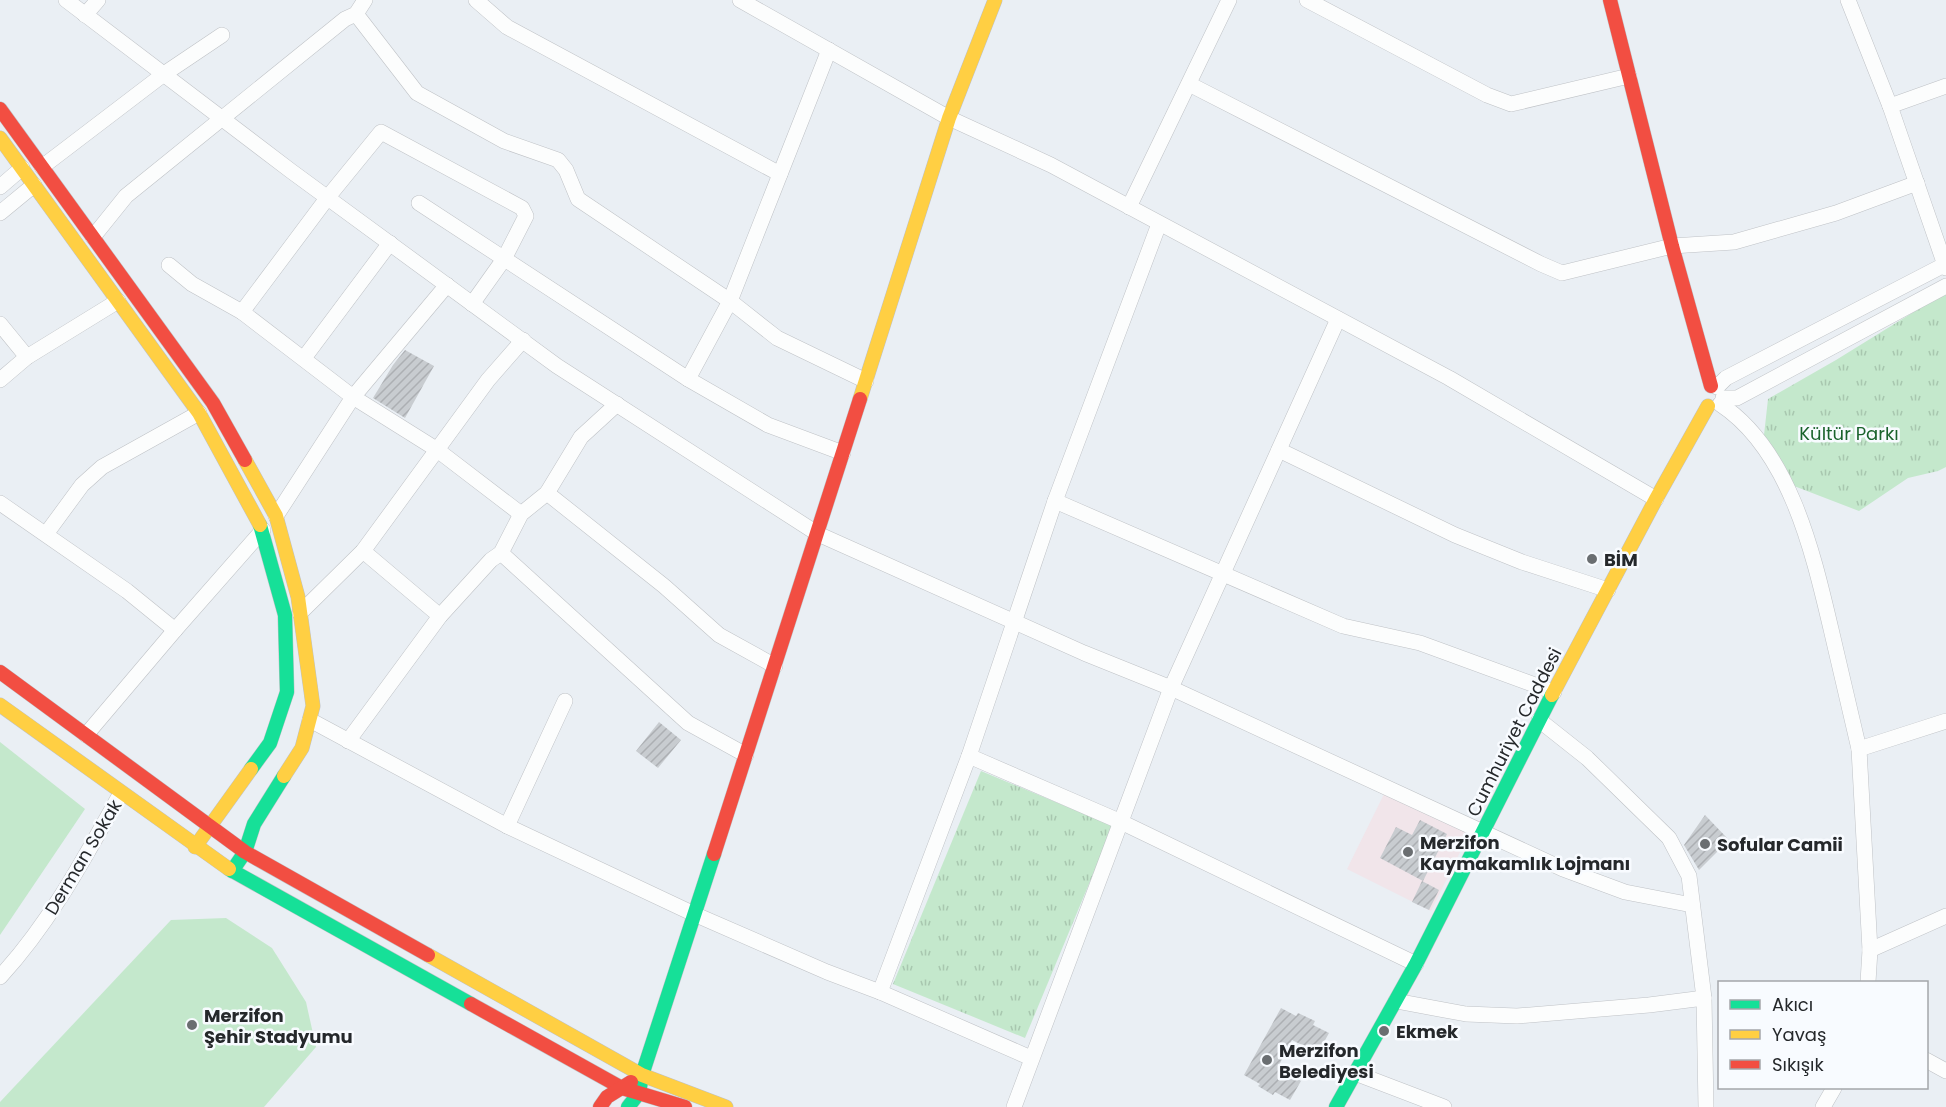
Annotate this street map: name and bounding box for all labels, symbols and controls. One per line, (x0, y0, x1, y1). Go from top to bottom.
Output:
park label: Kültür Parkı (1799, 421, 1899, 446)
place label: BİM (1604, 547, 1638, 572)
marker: BİM (1585, 552, 1599, 566)
street label: Cumhuriyet Caddesi (1461, 643, 1567, 821)
street label: Derman Sokak (39, 794, 128, 919)
place label: Merzifon Kaymakamlık Lojmanı (1420, 830, 1630, 876)
place label: Sofular Camii (1717, 832, 1843, 857)
marker: Sofular Camii (1698, 837, 1712, 851)
marker: Merzifon Kaymakamlık Lojmanı (1401, 845, 1415, 859)
legend (1718, 981, 1928, 1089)
text: Akıcı (1772, 992, 1813, 1017)
place label: Merzifon Şehir Stadyumu (204, 1003, 353, 1049)
marker: Merzifon Şehir Stadyumu (185, 1018, 199, 1032)
place label: Ekmek (1396, 1019, 1459, 1044)
text: Yavaş (1772, 1022, 1826, 1047)
marker: Ekmek (1377, 1024, 1391, 1038)
place label: Merzifon Belediyesi (1279, 1038, 1374, 1084)
text: Sıkışık (1772, 1052, 1825, 1077)
marker: Merzifon Belediyesi (1260, 1053, 1274, 1067)

